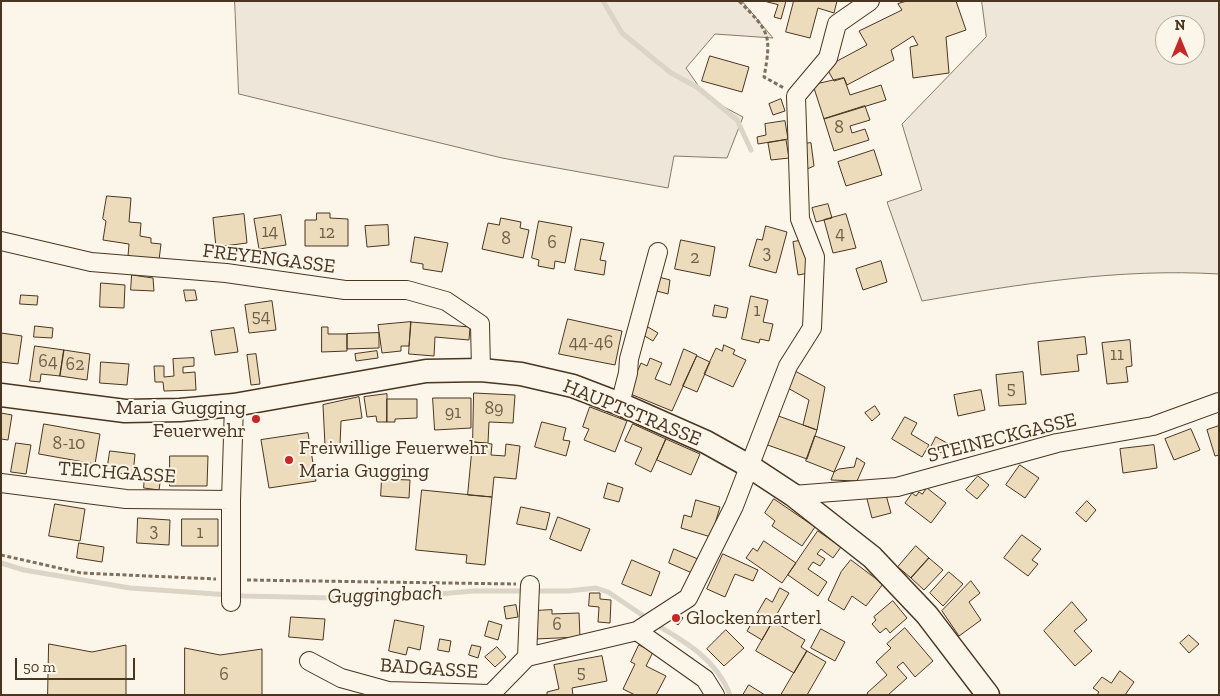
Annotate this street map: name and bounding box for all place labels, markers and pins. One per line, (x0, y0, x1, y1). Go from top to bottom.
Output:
place label: Maria Gugging Feuerwehr (116, 396, 246, 443)
marker: Maria Gugging Feuerwehr (250, 413, 262, 425)
place label: Freiwillige Feuerwehr Maria Gugging (299, 436, 489, 483)
marker: Freiwillige Feuerwehr Maria Gugging (283, 454, 295, 466)
place label: Glockenmarterl (686, 606, 821, 630)
marker: Glockenmarterl (670, 612, 682, 624)

